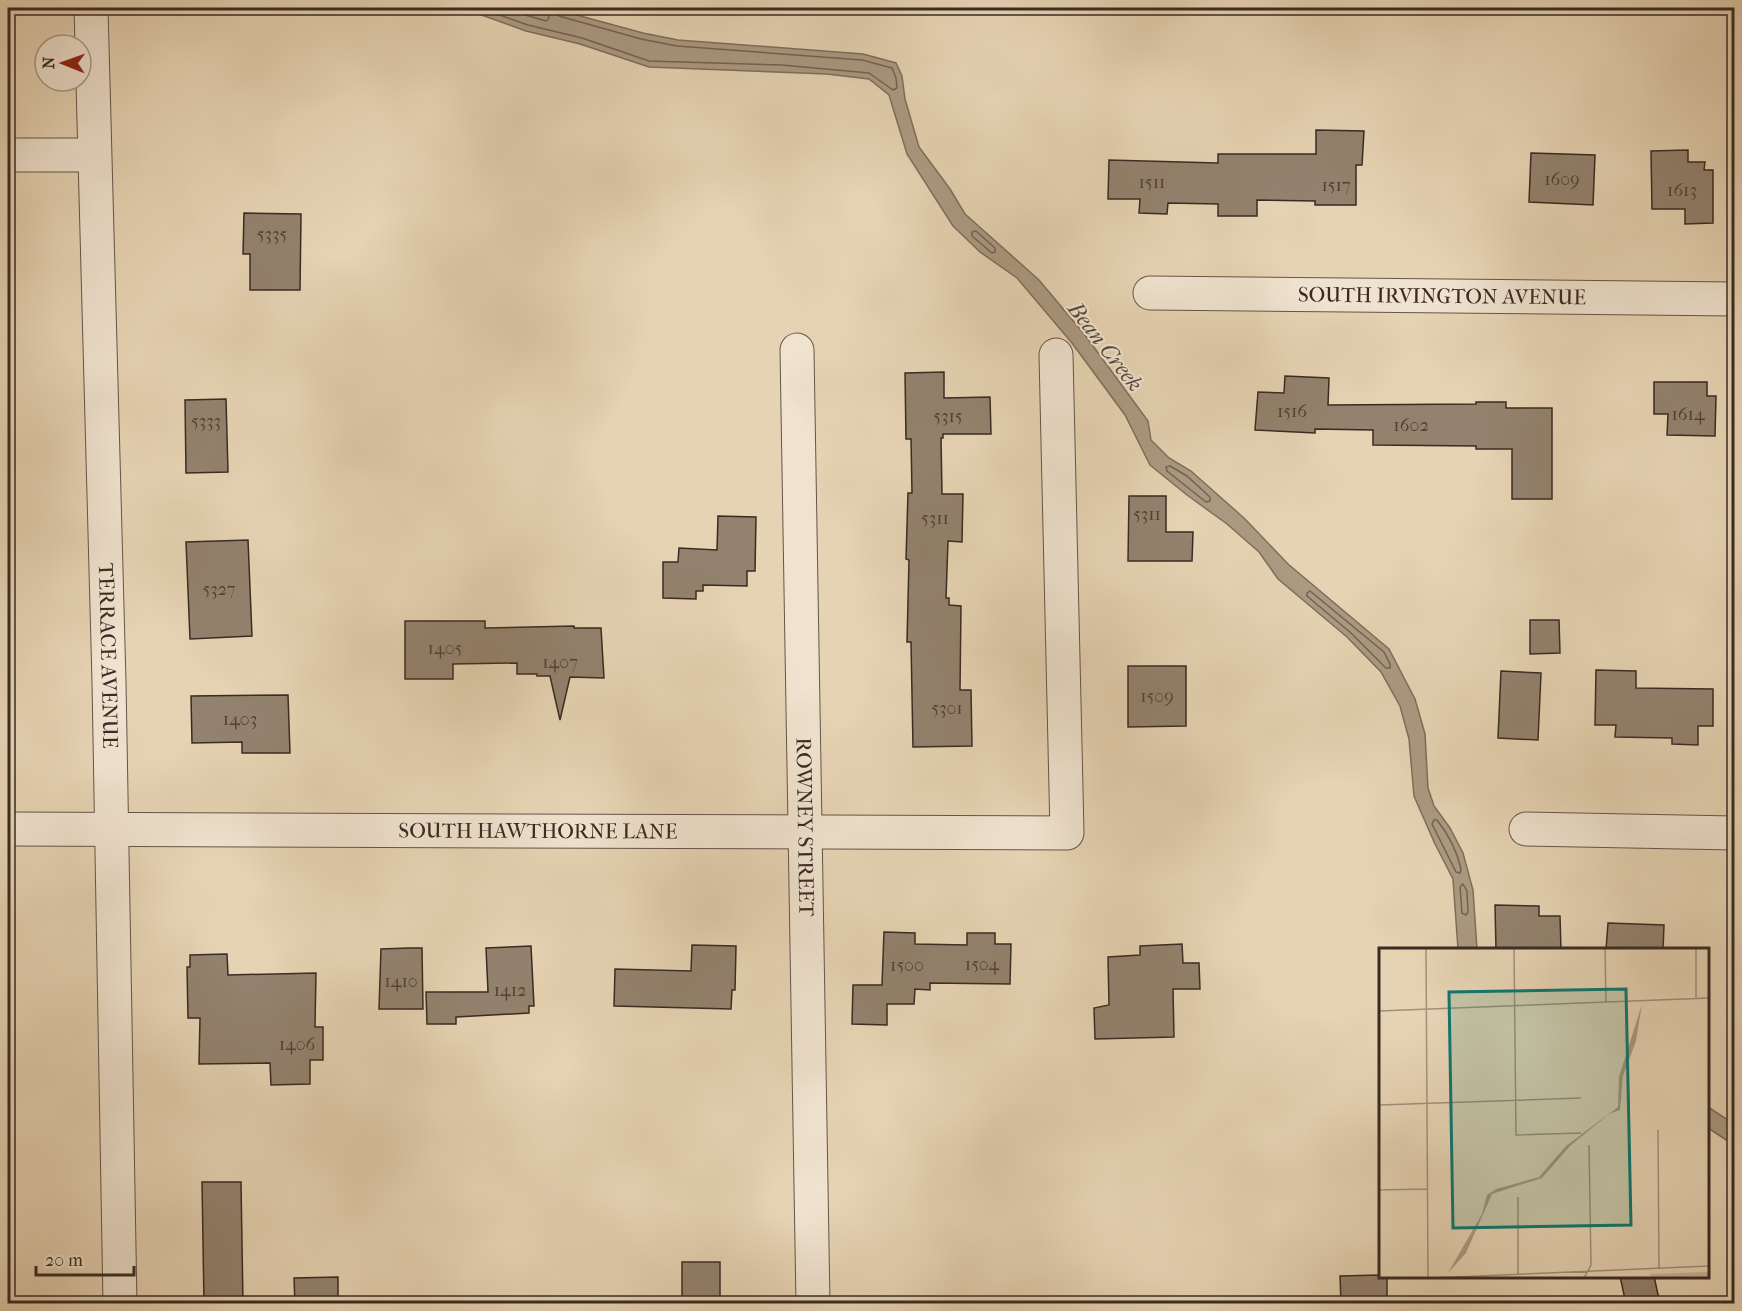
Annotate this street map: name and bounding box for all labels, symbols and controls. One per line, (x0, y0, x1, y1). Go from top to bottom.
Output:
north arrow (33, 33, 93, 93)
text: N (39, 56, 58, 69)
house number: 1609 (1544, 169, 1580, 190)
house number: 1511 (1139, 172, 1165, 193)
house number: 1517 (1321, 175, 1351, 196)
house number: 1613 (1667, 180, 1697, 201)
house number: 5335 (257, 224, 287, 245)
street label: SOUTH IRVINGTON AVENUE (1298, 283, 1586, 309)
water label: Bean Creek (1062, 296, 1148, 396)
house number: 1516 (1277, 401, 1307, 422)
house number: 1614 (1671, 404, 1705, 425)
house number: 5315 (933, 406, 963, 427)
house number: 5333 (191, 411, 221, 432)
house number: 1602 (1393, 415, 1429, 436)
house number: 5311 (1133, 504, 1161, 525)
house number: 5311 (921, 508, 949, 529)
street label: TERRACE AVENUE (94, 562, 122, 749)
house number: 5327 (202, 579, 236, 600)
house number: 1405 (428, 638, 463, 659)
house number: 1407 (542, 652, 578, 673)
house number: 1509 (1140, 686, 1174, 707)
house number: 5301 (931, 698, 963, 719)
house number: 1403 (223, 709, 257, 730)
street label: ROWNEY STREET (791, 737, 819, 917)
street label: SOUTH HAWTHORNE LANE (398, 818, 678, 844)
inset map (1379, 948, 1709, 1278)
house number: 1504 (965, 954, 1000, 975)
house number: 1500 (890, 955, 924, 976)
house number: 1410 (384, 971, 418, 992)
house number: 1412 (494, 980, 526, 1001)
house number: 1406 (279, 1034, 316, 1055)
scale bar (36, 1239, 134, 1277)
text: 20 m (45, 1250, 83, 1271)

